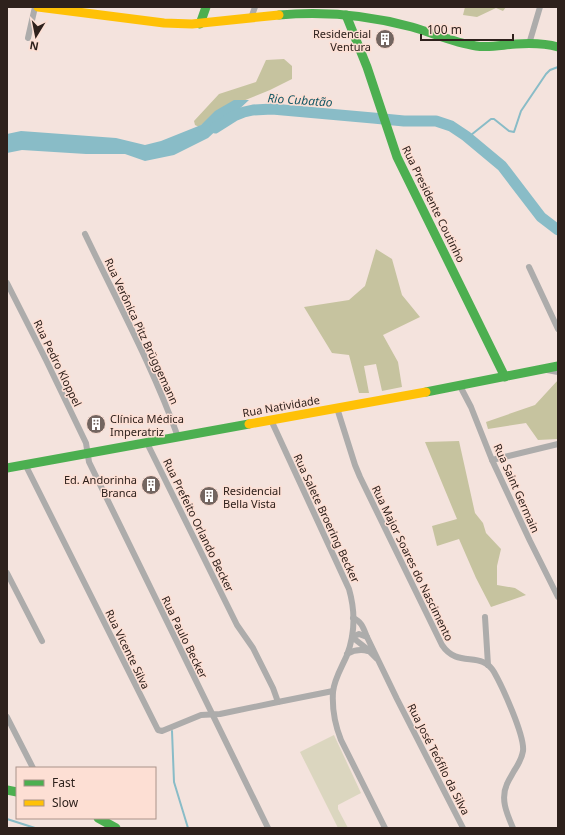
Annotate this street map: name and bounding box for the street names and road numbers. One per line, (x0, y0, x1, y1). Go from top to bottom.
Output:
street label: Rua Presidente Coutinho (399, 143, 469, 265)
street label: Rua Verônica Pitz Brüggemann (101, 255, 183, 407)
street label: Rua Pedro Kloppel (30, 317, 86, 409)
street label: Rua Natividade (241, 392, 321, 420)
street label: Rua Saint Germain (491, 441, 543, 535)
street label: Rua Salete Broering Becker (291, 451, 364, 585)
street label: Rua Prefeito Orlando Becker (160, 456, 238, 595)
street label: Rua Major Soares do Nascimento (369, 483, 457, 644)
street label: Rua Paulo Becker (159, 593, 212, 681)
street label: Rua Vicente Silva (102, 607, 154, 691)
street label: Rua José Teófilo da Silva (404, 701, 474, 817)

